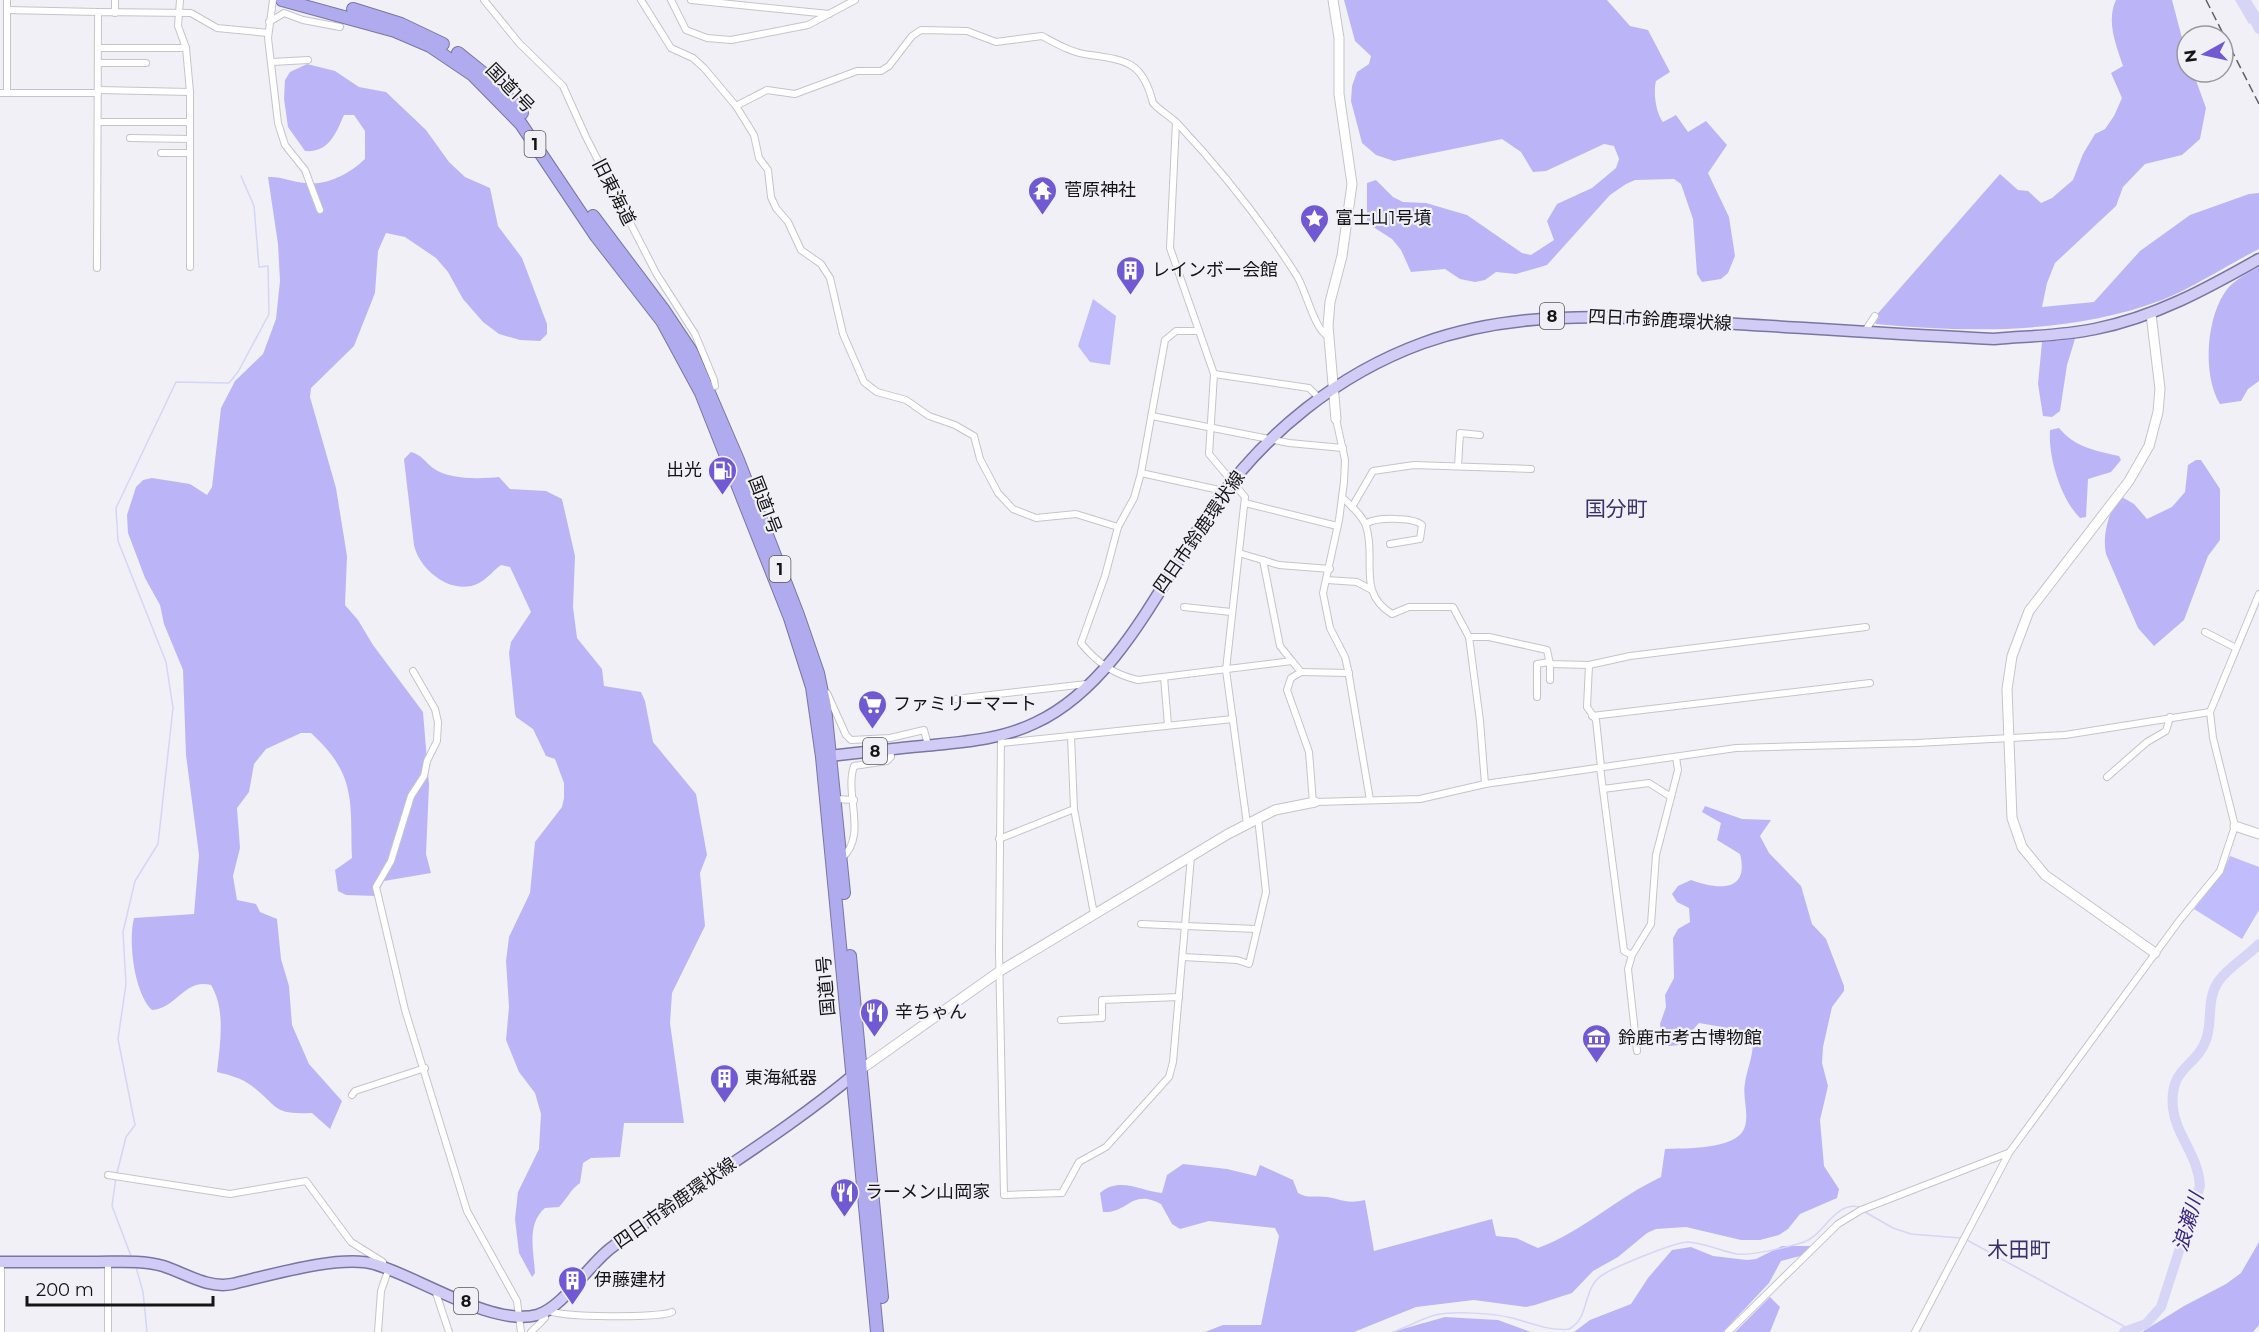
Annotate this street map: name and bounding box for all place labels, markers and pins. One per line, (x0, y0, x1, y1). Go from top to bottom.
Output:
temple icon: 菅原神社 (1027, 174, 1059, 216)
place label: 菅原神社 (1064, 179, 1136, 201)
place icon: 富士山1号墳 (1298, 202, 1330, 244)
place label: 富士山1号墳 (1335, 207, 1432, 229)
building icon: レインボー会館 (1115, 254, 1147, 296)
place label: レインボー会館 (1152, 259, 1278, 281)
fuel station icon: 出光 (707, 454, 739, 496)
place label: 出光 (666, 459, 702, 481)
supermarket icon: ファミリーマート (856, 688, 888, 730)
place label: ファミリーマート (893, 693, 1037, 715)
restaurant icon: 辛ちゃん (858, 996, 890, 1038)
place label: 辛ちゃん (895, 1001, 967, 1023)
museum icon: 鈴鹿市考古博物館 (1581, 1022, 1613, 1064)
place label: 鈴鹿市考古博物館 (1618, 1027, 1762, 1049)
building icon: 東海紙器 (708, 1062, 740, 1104)
place label: 東海紙器 (745, 1067, 817, 1089)
restaurant icon: ラーメン山岡家 (828, 1176, 860, 1218)
place label: ラーメン山岡家 (865, 1181, 990, 1203)
building icon: 伊藤建材 (557, 1264, 589, 1306)
place label: 伊藤建材 (594, 1269, 666, 1291)

